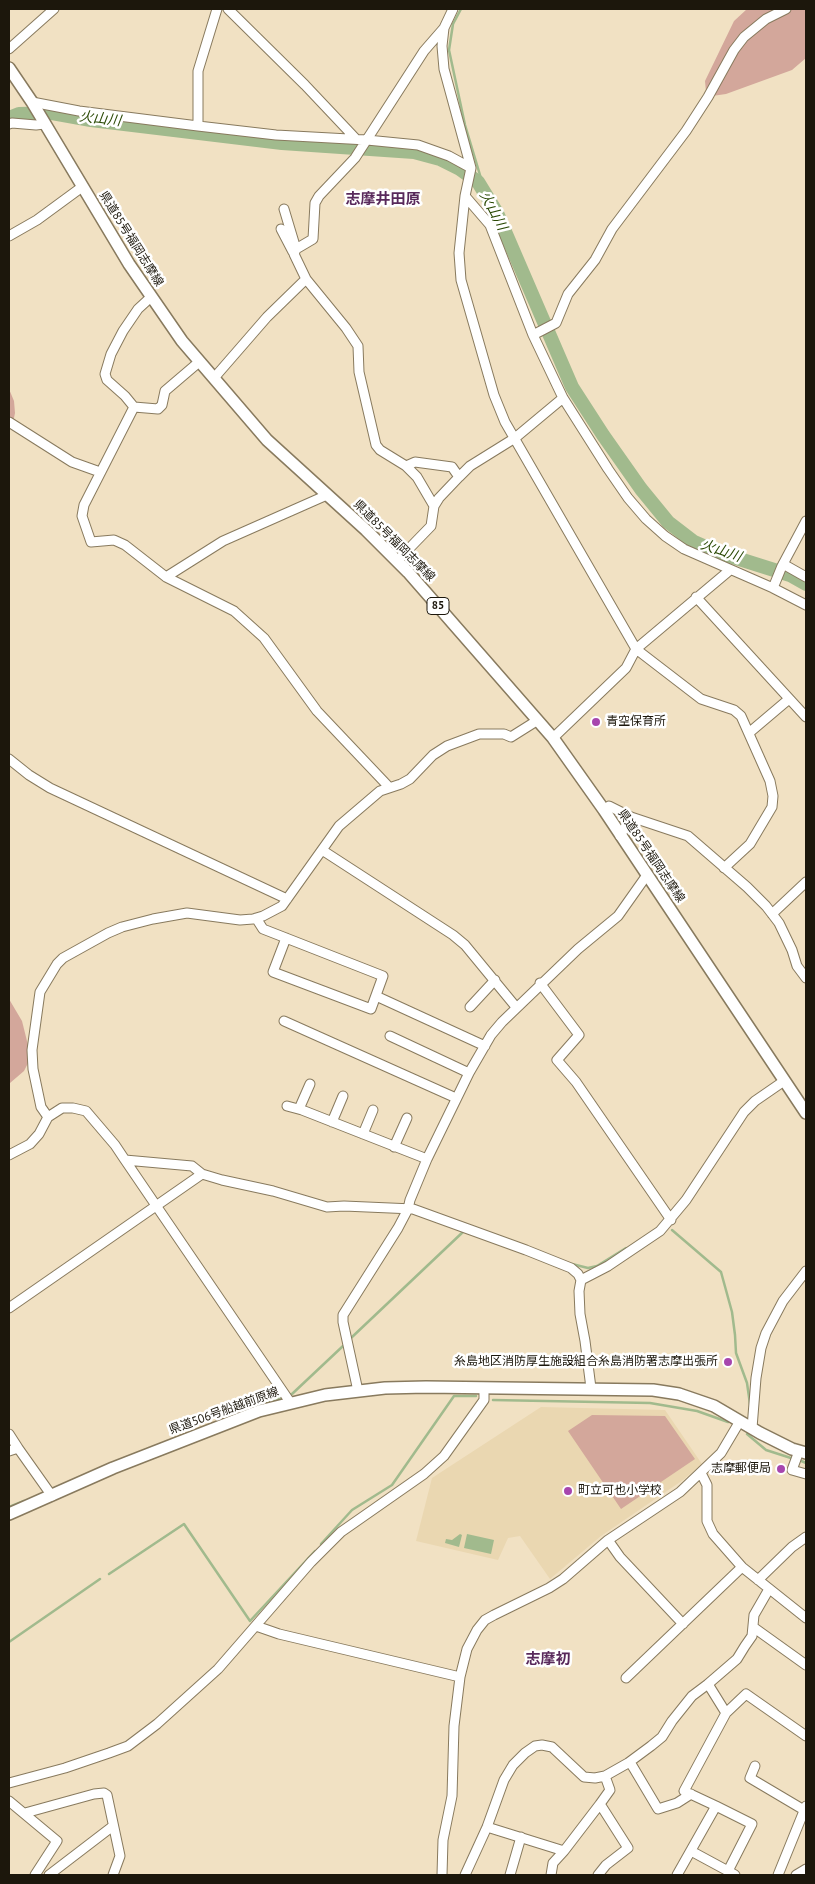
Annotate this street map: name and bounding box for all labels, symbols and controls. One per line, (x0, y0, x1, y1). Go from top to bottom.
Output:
water label: 火山川 (78, 108, 122, 130)
street label: 県道85号福岡志摩線 (96, 189, 166, 289)
water label: 火山川 (476, 189, 510, 233)
district label: 志摩井田原 (346, 191, 420, 209)
street label: 県道85号福岡志摩線 (350, 497, 438, 585)
water label: 火山川 (698, 536, 744, 566)
road number: 85 (427, 598, 449, 614)
place label: 青空保育所 (606, 715, 666, 729)
marker: 青空保育所 (590, 716, 602, 728)
street label: 県道85号福岡志摩線 (615, 807, 687, 905)
place label: 糸島地区消防厚生施設組合糸島消防署志摩出張所 (454, 1355, 718, 1369)
marker: 糸島地区消防厚生施設組合糸島消防署志摩出張所 (722, 1356, 734, 1368)
street label: 県道506号船越前原線 (167, 1384, 281, 1438)
place label: 志摩郵便局 (711, 1462, 771, 1476)
marker: 志摩郵便局 (775, 1463, 787, 1475)
place label: 町立可也小学校 (578, 1484, 662, 1498)
marker: 町立可也小学校 (562, 1485, 574, 1497)
district label: 志摩初 (526, 1651, 570, 1669)

